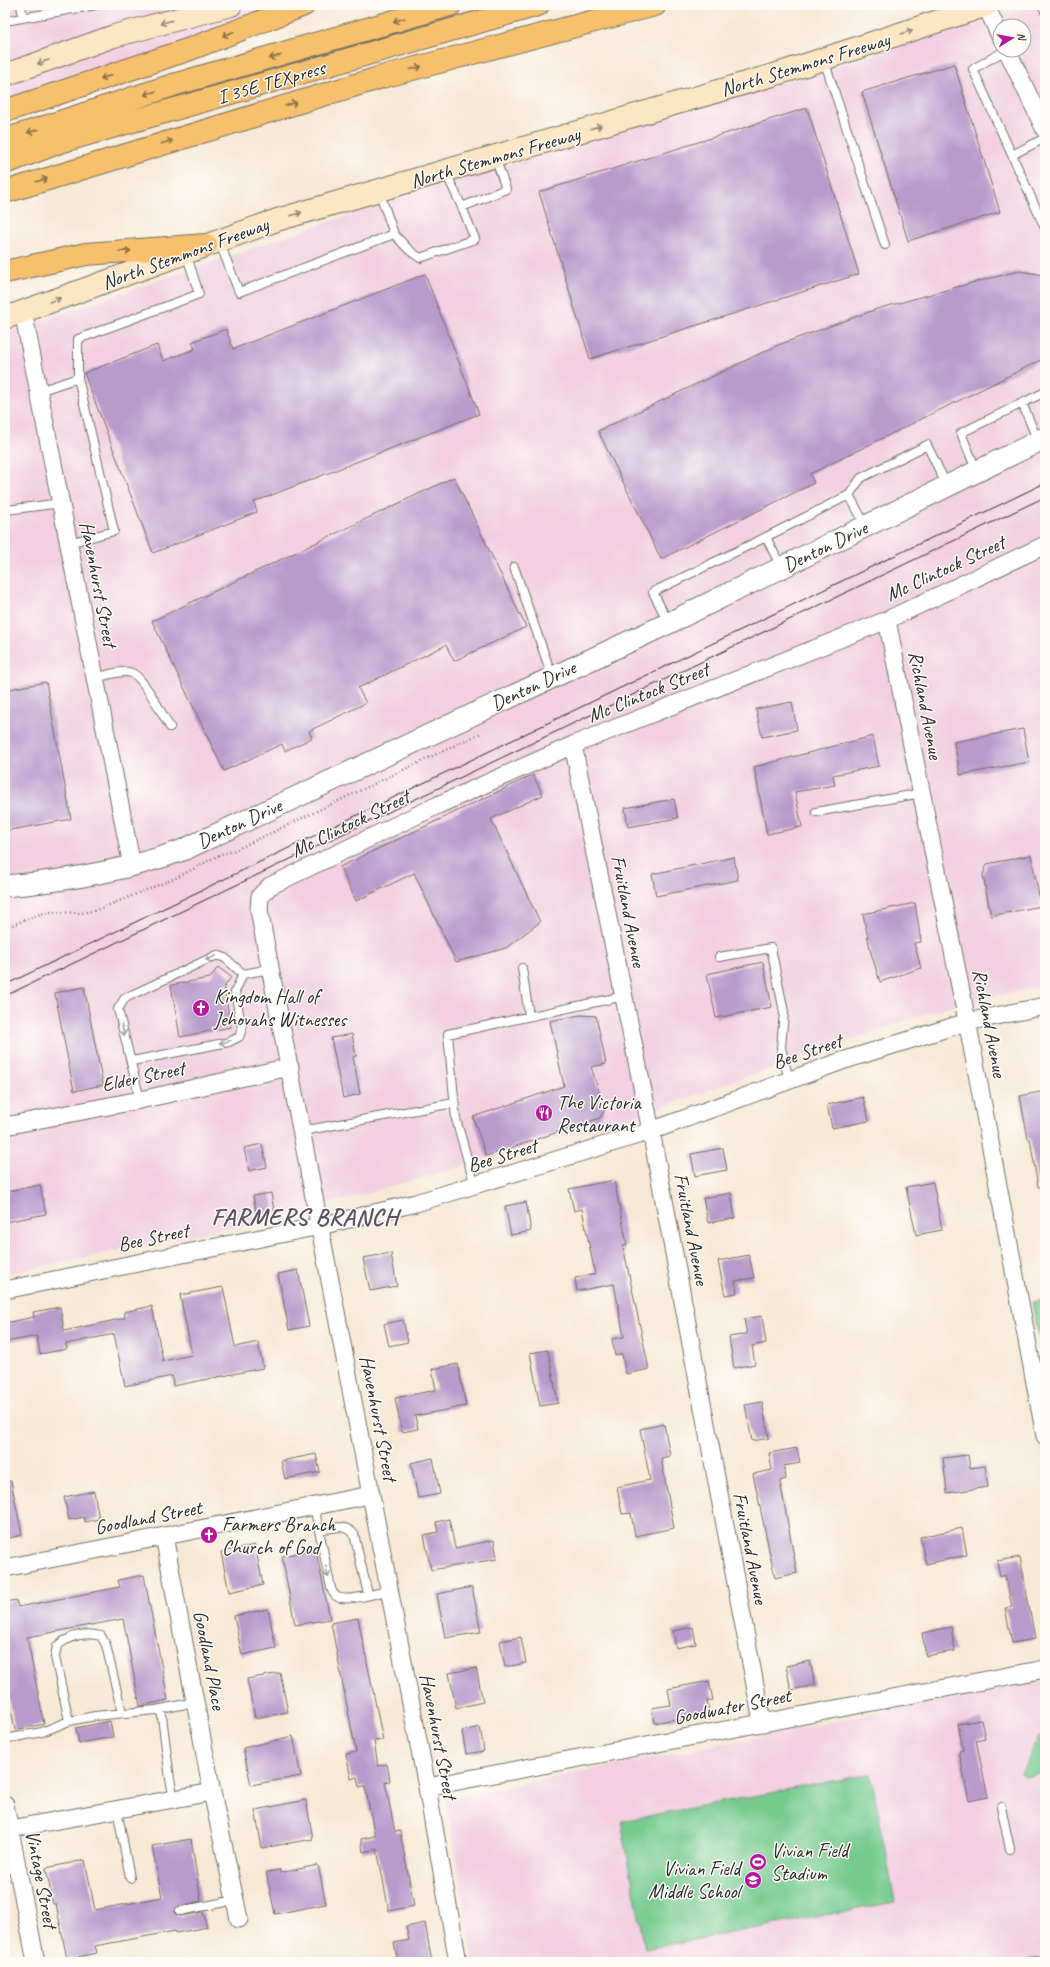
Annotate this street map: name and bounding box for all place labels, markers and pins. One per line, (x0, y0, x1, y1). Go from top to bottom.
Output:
place label: Kingdom Hall of Jehovahs Witnesses (213, 984, 348, 1032)
church icon: Kingdom Hall of Jehovahs Witnesses (191, 998, 211, 1018)
place label: The Victoria Restaurant (557, 1090, 642, 1138)
restaurant icon: The Victoria Restaurant (534, 1103, 554, 1123)
place label: Farmers Branch Church of God (222, 1512, 336, 1560)
church icon: Farmers Branch Church of God (199, 1525, 219, 1545)
place label: Vivian Field Stadium (771, 1838, 851, 1886)
sports icon: Vivian Field Stadium (748, 1852, 768, 1872)
place label: Vivian Field Middle School (648, 1856, 744, 1904)
school or university icon: Vivian Field Middle School (743, 1870, 763, 1890)

